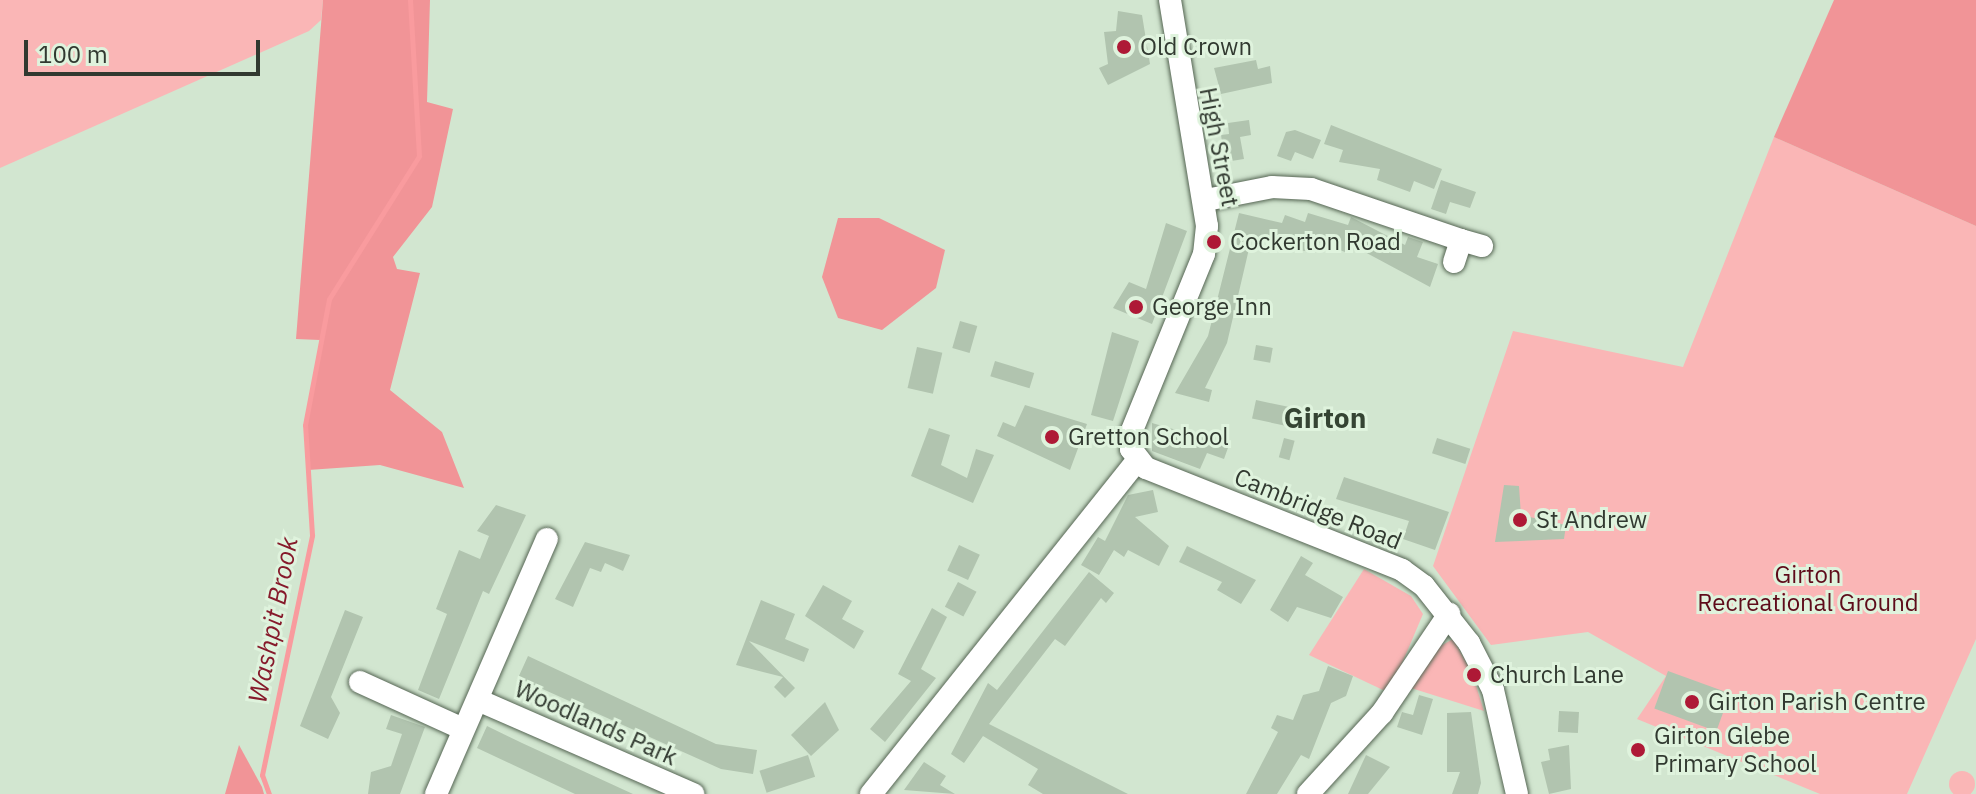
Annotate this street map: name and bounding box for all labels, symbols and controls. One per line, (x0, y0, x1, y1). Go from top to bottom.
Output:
scale bar (28, 24, 264, 74)
place label: Old Crown (1140, 33, 1252, 61)
text: 100 m (38, 38, 108, 70)
marker: Old Crown (1115, 38, 1133, 56)
street label: High Street (1193, 85, 1245, 209)
place label: Cockerton Road (1230, 228, 1401, 256)
marker: Cockerton Road (1205, 233, 1223, 251)
place label: George Inn (1152, 293, 1272, 321)
marker: George Inn (1127, 298, 1145, 316)
district label: Girton (1284, 401, 1366, 435)
place label: Gretton School (1068, 423, 1229, 451)
marker: Gretton School (1043, 428, 1061, 446)
street label: Cambridge Road (1230, 462, 1406, 556)
place label: St Andrew (1536, 506, 1647, 534)
marker: St Andrew (1511, 511, 1529, 529)
water label: Washpit Brook (242, 535, 304, 705)
park label: Girton Recreational Ground (1697, 561, 1919, 617)
place label: Church Lane (1490, 661, 1624, 689)
marker: Church Lane (1465, 666, 1483, 684)
street label: Woodlands Park (510, 674, 682, 772)
place label: Girton Parish Centre (1708, 688, 1926, 716)
marker: Girton Parish Centre (1683, 693, 1701, 711)
place label: Girton Glebe Primary School (1654, 722, 1817, 778)
marker: Girton Glebe Primary School (1629, 741, 1647, 759)

